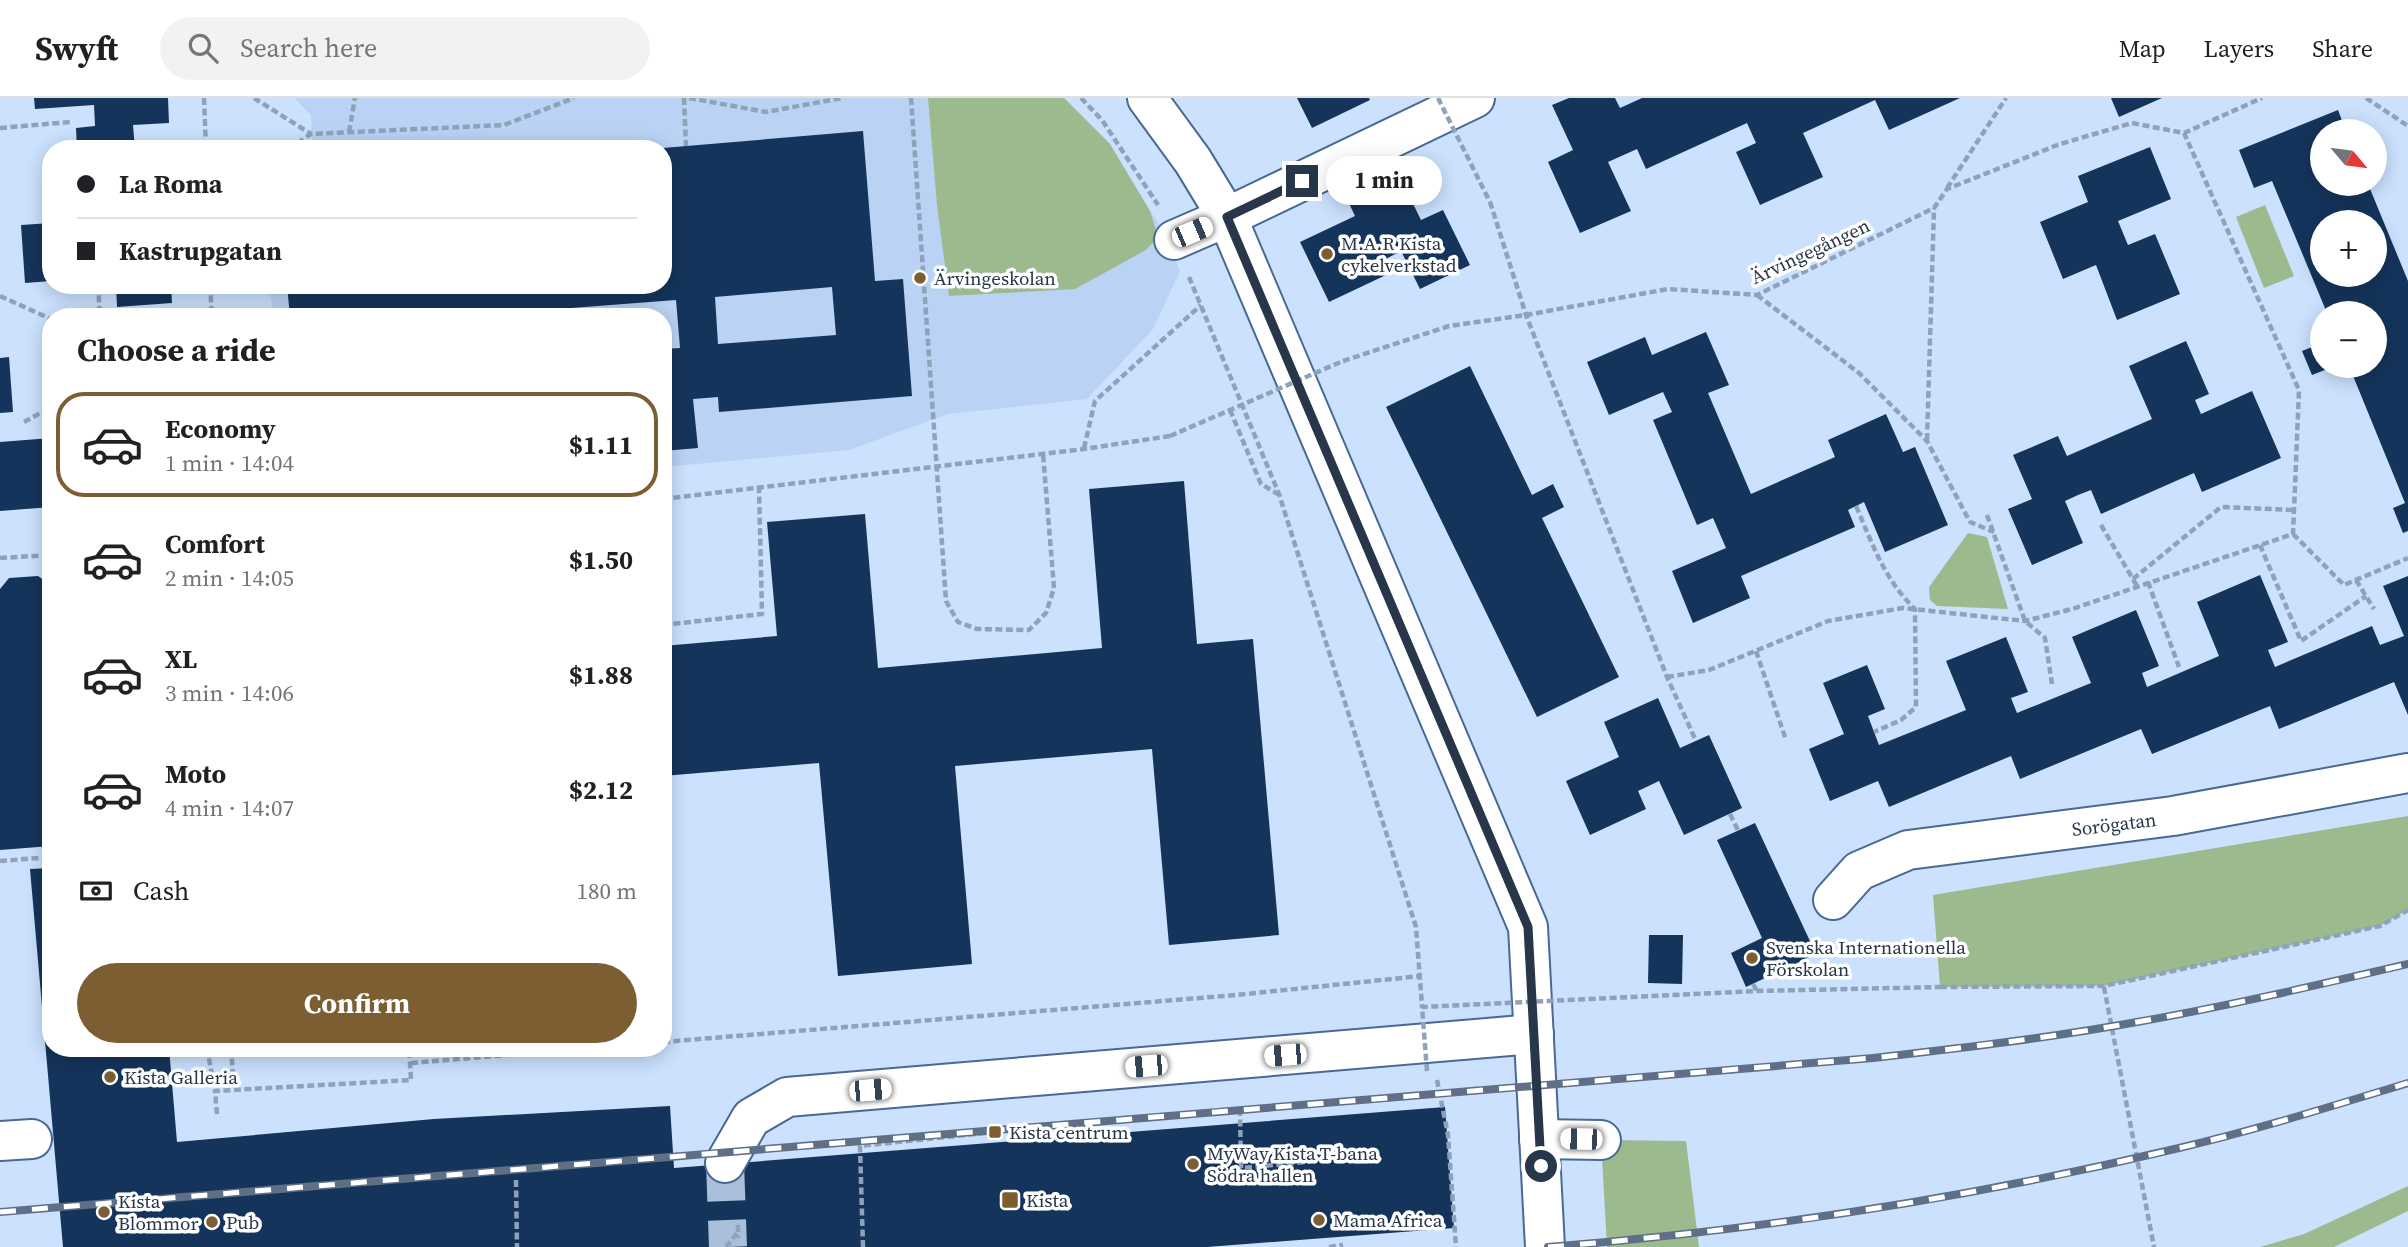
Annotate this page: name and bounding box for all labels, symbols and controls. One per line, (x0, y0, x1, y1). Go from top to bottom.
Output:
search box (160, 17, 650, 80)
text: Swyft (35, 26, 118, 71)
icon: search (184, 29, 222, 67)
text: Search here (240, 30, 377, 66)
text: Map (2119, 32, 2166, 65)
text: Layers (2204, 32, 2274, 65)
text: Share (2312, 32, 2373, 65)
north arrow (2310, 119, 2387, 196)
map controls (2310, 119, 2387, 378)
callout: 1 min (1326, 156, 1442, 206)
text: 1 min (1354, 164, 1414, 196)
route end (1286, 165, 1318, 197)
text: La Roma (119, 166, 223, 202)
button: + (2310, 210, 2387, 287)
street label: Ärvingegången (1746, 212, 1874, 290)
car (1169, 214, 1216, 250)
place label: M.A.R Kista cykelverkstad (1341, 230, 1457, 278)
text: Kastrupgatan (119, 233, 282, 269)
marker: M.A.R Kista cykelverkstad (1319, 246, 1335, 262)
place label: Ärvingeskolan (934, 265, 1056, 291)
marker: Ärvingeskolan (912, 270, 928, 286)
button: − (2310, 301, 2387, 378)
text: Choose a ride (77, 328, 276, 372)
text: Economy (165, 411, 276, 447)
icon: car (81, 413, 144, 476)
text: $1.11 (569, 427, 633, 463)
text: 1 min · 14:04 (165, 447, 294, 479)
text: Comfort (165, 526, 265, 562)
icon: car (81, 528, 144, 591)
text: $1.50 (569, 542, 633, 578)
text: 2 min · 14:05 (165, 562, 294, 594)
text: XL (165, 641, 197, 677)
icon: car (81, 643, 144, 706)
text: $1.88 (569, 657, 633, 693)
text: 3 min · 14:06 (165, 677, 294, 709)
text: Moto (165, 756, 226, 792)
icon: car (81, 758, 144, 821)
text: $2.12 (569, 772, 633, 808)
text: 4 min · 14:07 (165, 792, 294, 824)
street label: Sorögatan (2070, 806, 2158, 842)
icon: cash (77, 872, 115, 910)
text: Cash (133, 873, 189, 909)
text: 180 m (576, 875, 637, 907)
place label: Svenska Internationella Förskolan (1766, 934, 1966, 982)
marker: Svenska Internationella Förskolan (1744, 950, 1760, 966)
button: Confirm (77, 963, 637, 1043)
car (1264, 1043, 1307, 1067)
car (1125, 1054, 1168, 1078)
place label: Kista Galleria (124, 1064, 238, 1090)
marker: Kista Galleria (102, 1069, 118, 1085)
car (849, 1078, 892, 1102)
place label: Kista centrum (1009, 1119, 1129, 1145)
marker: Kista centrum (987, 1124, 1003, 1140)
car (1560, 1128, 1603, 1150)
place label: MyWay Kista T-bana Södra hallen (1207, 1140, 1378, 1188)
route start (1525, 1150, 1557, 1182)
marker: MyWay Kista T-bana Södra hallen (1185, 1156, 1201, 1172)
place label: Kista (1026, 1187, 1069, 1213)
place label: Kista Blommor (118, 1188, 199, 1236)
marker: Kista (1000, 1190, 1020, 1210)
marker: Kista Blommor (96, 1204, 112, 1220)
place label: Mama Africa (1333, 1207, 1443, 1233)
place label: Pub (226, 1209, 259, 1235)
marker: Mama Africa (1311, 1212, 1327, 1228)
marker: Pub (204, 1214, 220, 1230)

